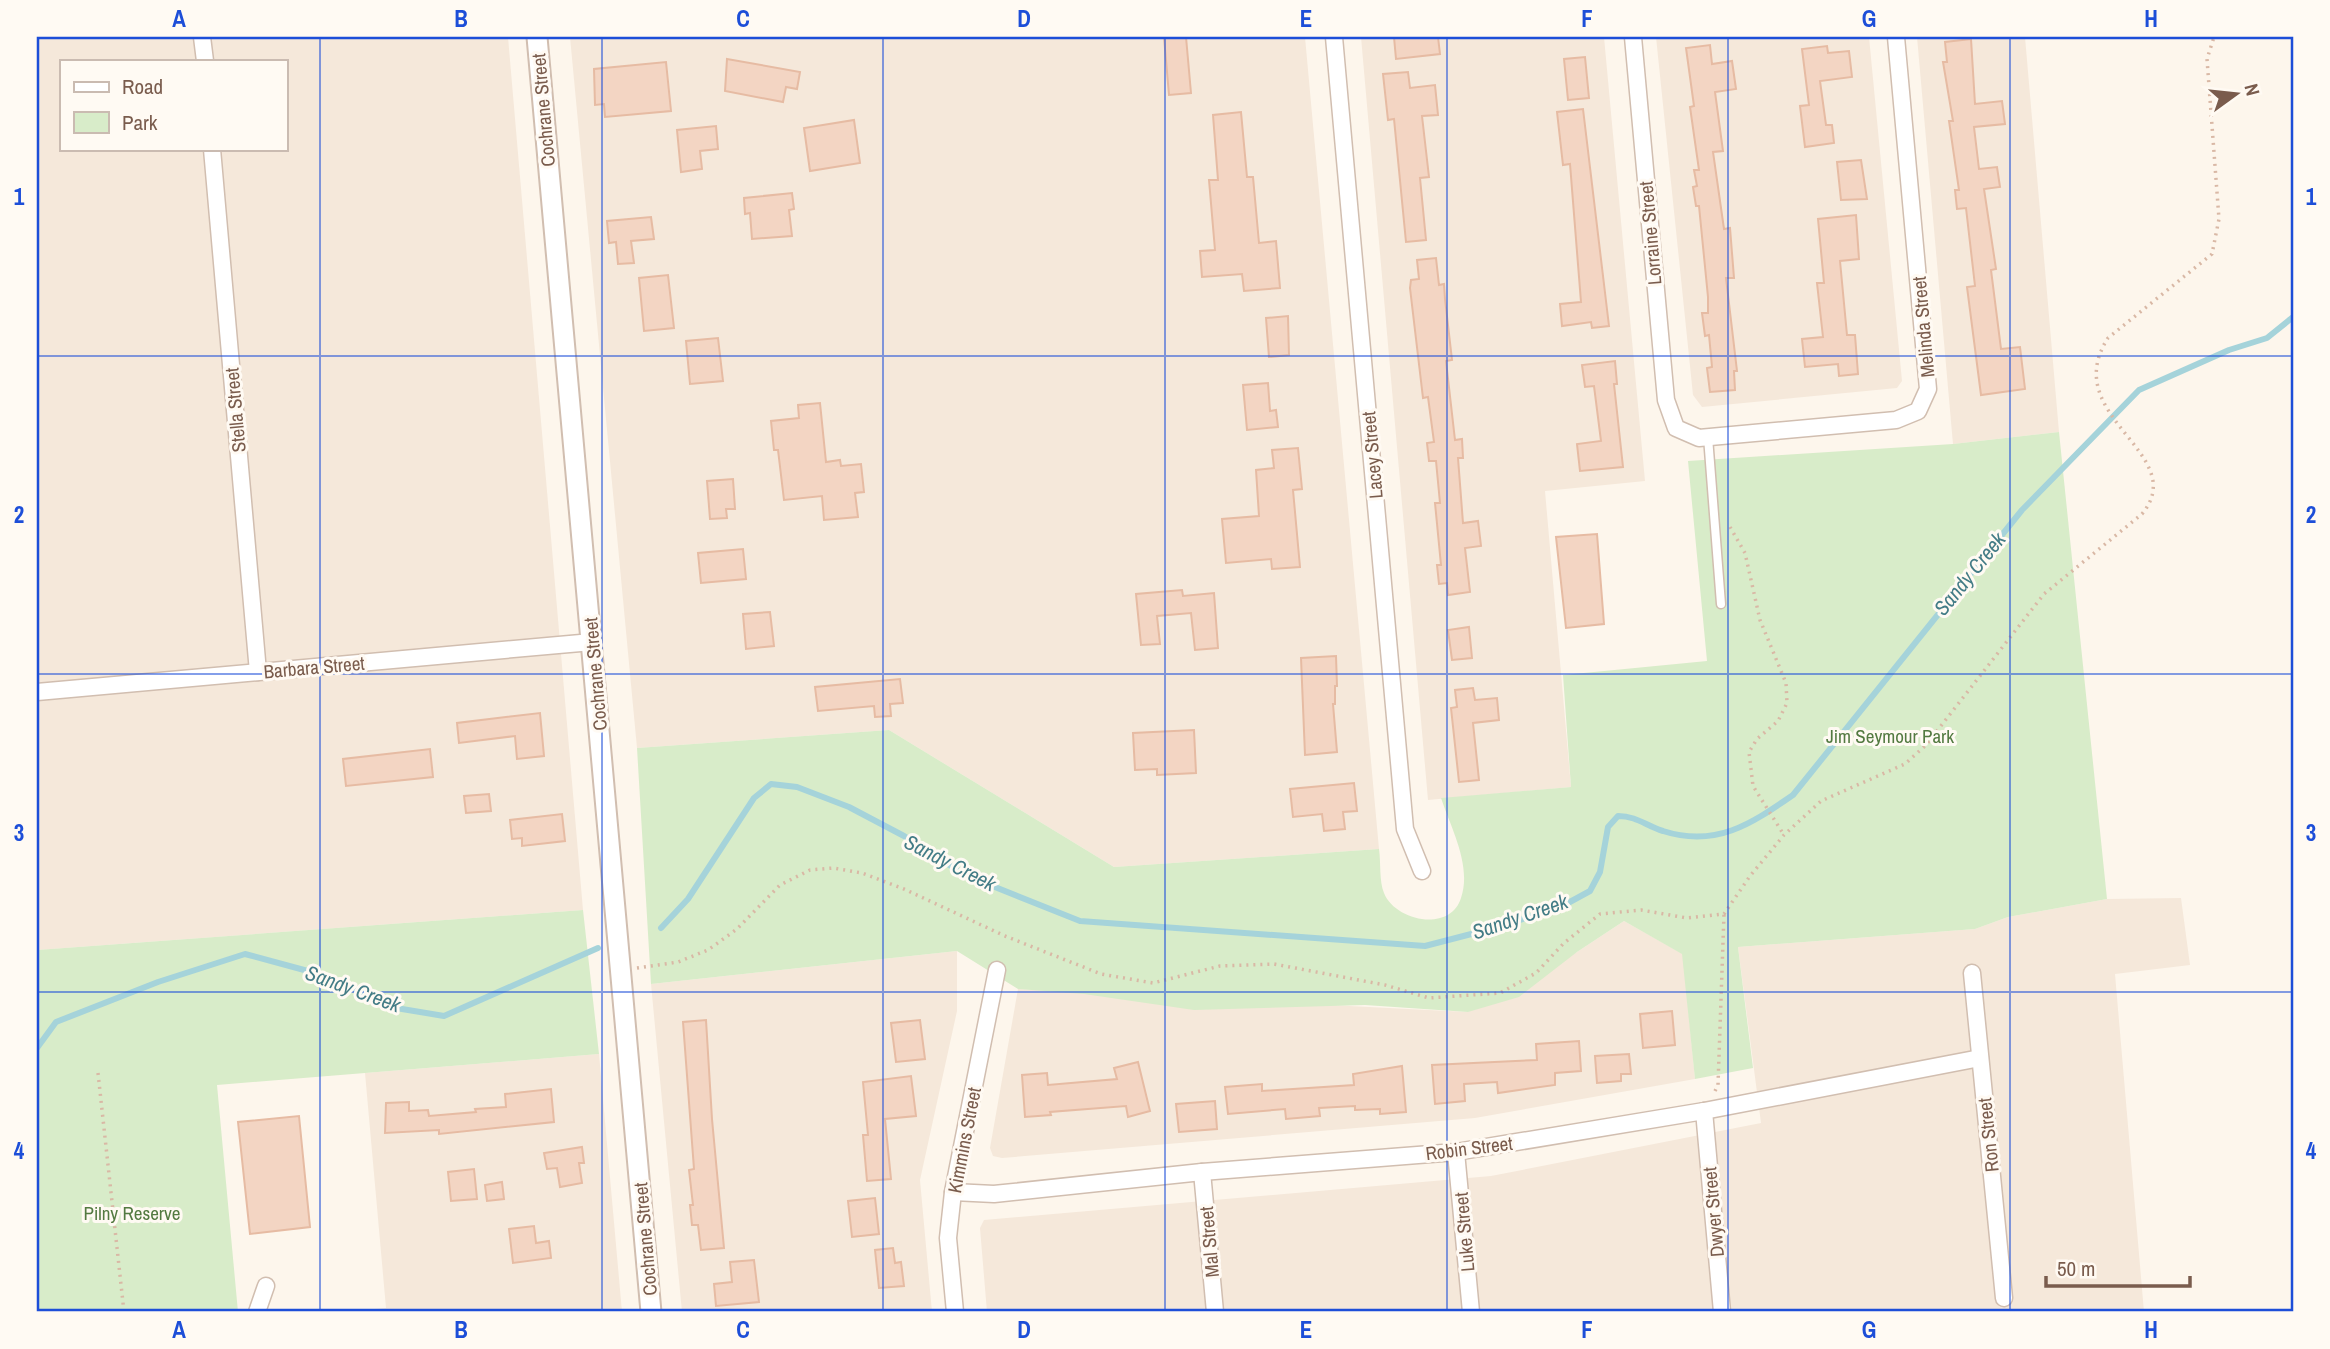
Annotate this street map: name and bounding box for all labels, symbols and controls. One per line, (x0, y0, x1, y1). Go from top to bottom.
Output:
text: A (172, 3, 186, 34)
text: B (454, 3, 468, 34)
text: C (736, 3, 750, 34)
text: D (1017, 3, 1031, 34)
text: E (1300, 3, 1312, 34)
text: F (1581, 3, 1593, 34)
text: G (1862, 3, 1876, 34)
text: H (2144, 3, 2158, 34)
street label: Cochrane Street (525, 52, 561, 168)
legend (60, 60, 287, 150)
north arrow (2200, 60, 2270, 130)
text: Road (122, 72, 163, 101)
text: N (2238, 81, 2266, 98)
text: Park (122, 108, 158, 137)
street label: Lorraine Street (1632, 179, 1667, 286)
text: 1 (14, 181, 25, 212)
text: 1 (2306, 181, 2317, 212)
street label: Melinda Street (1906, 275, 1940, 379)
street label: Stella Street (218, 366, 252, 453)
street label: Lacey Street (1355, 410, 1389, 500)
text: 2 (14, 499, 24, 530)
text: 2 (2306, 499, 2316, 530)
water label: Sandy Creek (1927, 525, 2013, 621)
street label: Cochrane Street (577, 616, 613, 732)
street label: Barbara Street (262, 650, 366, 684)
park label: Jim Seymour Park (1826, 723, 1954, 749)
text: 3 (14, 817, 24, 848)
text: 3 (2306, 817, 2316, 848)
water label: Sandy Creek (899, 827, 1002, 899)
water label: Sandy Creek (1468, 886, 1573, 946)
water label: Sandy Creek (301, 958, 406, 1020)
street label: Kimmins Street (941, 1084, 987, 1195)
street label: Ron Street (1971, 1096, 2005, 1173)
street label: Robin Street (1424, 1130, 1515, 1166)
text: 4 (14, 1135, 25, 1166)
text: 4 (2306, 1135, 2317, 1166)
street label: Dwyer Street (1696, 1165, 1730, 1258)
street label: Cochrane Street (627, 1181, 663, 1297)
street label: Luke Street (1448, 1191, 1480, 1273)
park label: Pilny Reserve (84, 1200, 180, 1226)
street label: Mal Street (1193, 1205, 1225, 1279)
scale bar (2046, 1244, 2190, 1288)
text: 50 m (2057, 1254, 2095, 1283)
text: A (172, 1314, 186, 1345)
text: B (454, 1314, 468, 1345)
text: C (736, 1314, 750, 1345)
text: D (1017, 1314, 1031, 1345)
text: E (1300, 1314, 1312, 1345)
text: F (1581, 1314, 1593, 1345)
text: G (1862, 1314, 1876, 1345)
text: H (2144, 1314, 2158, 1345)

